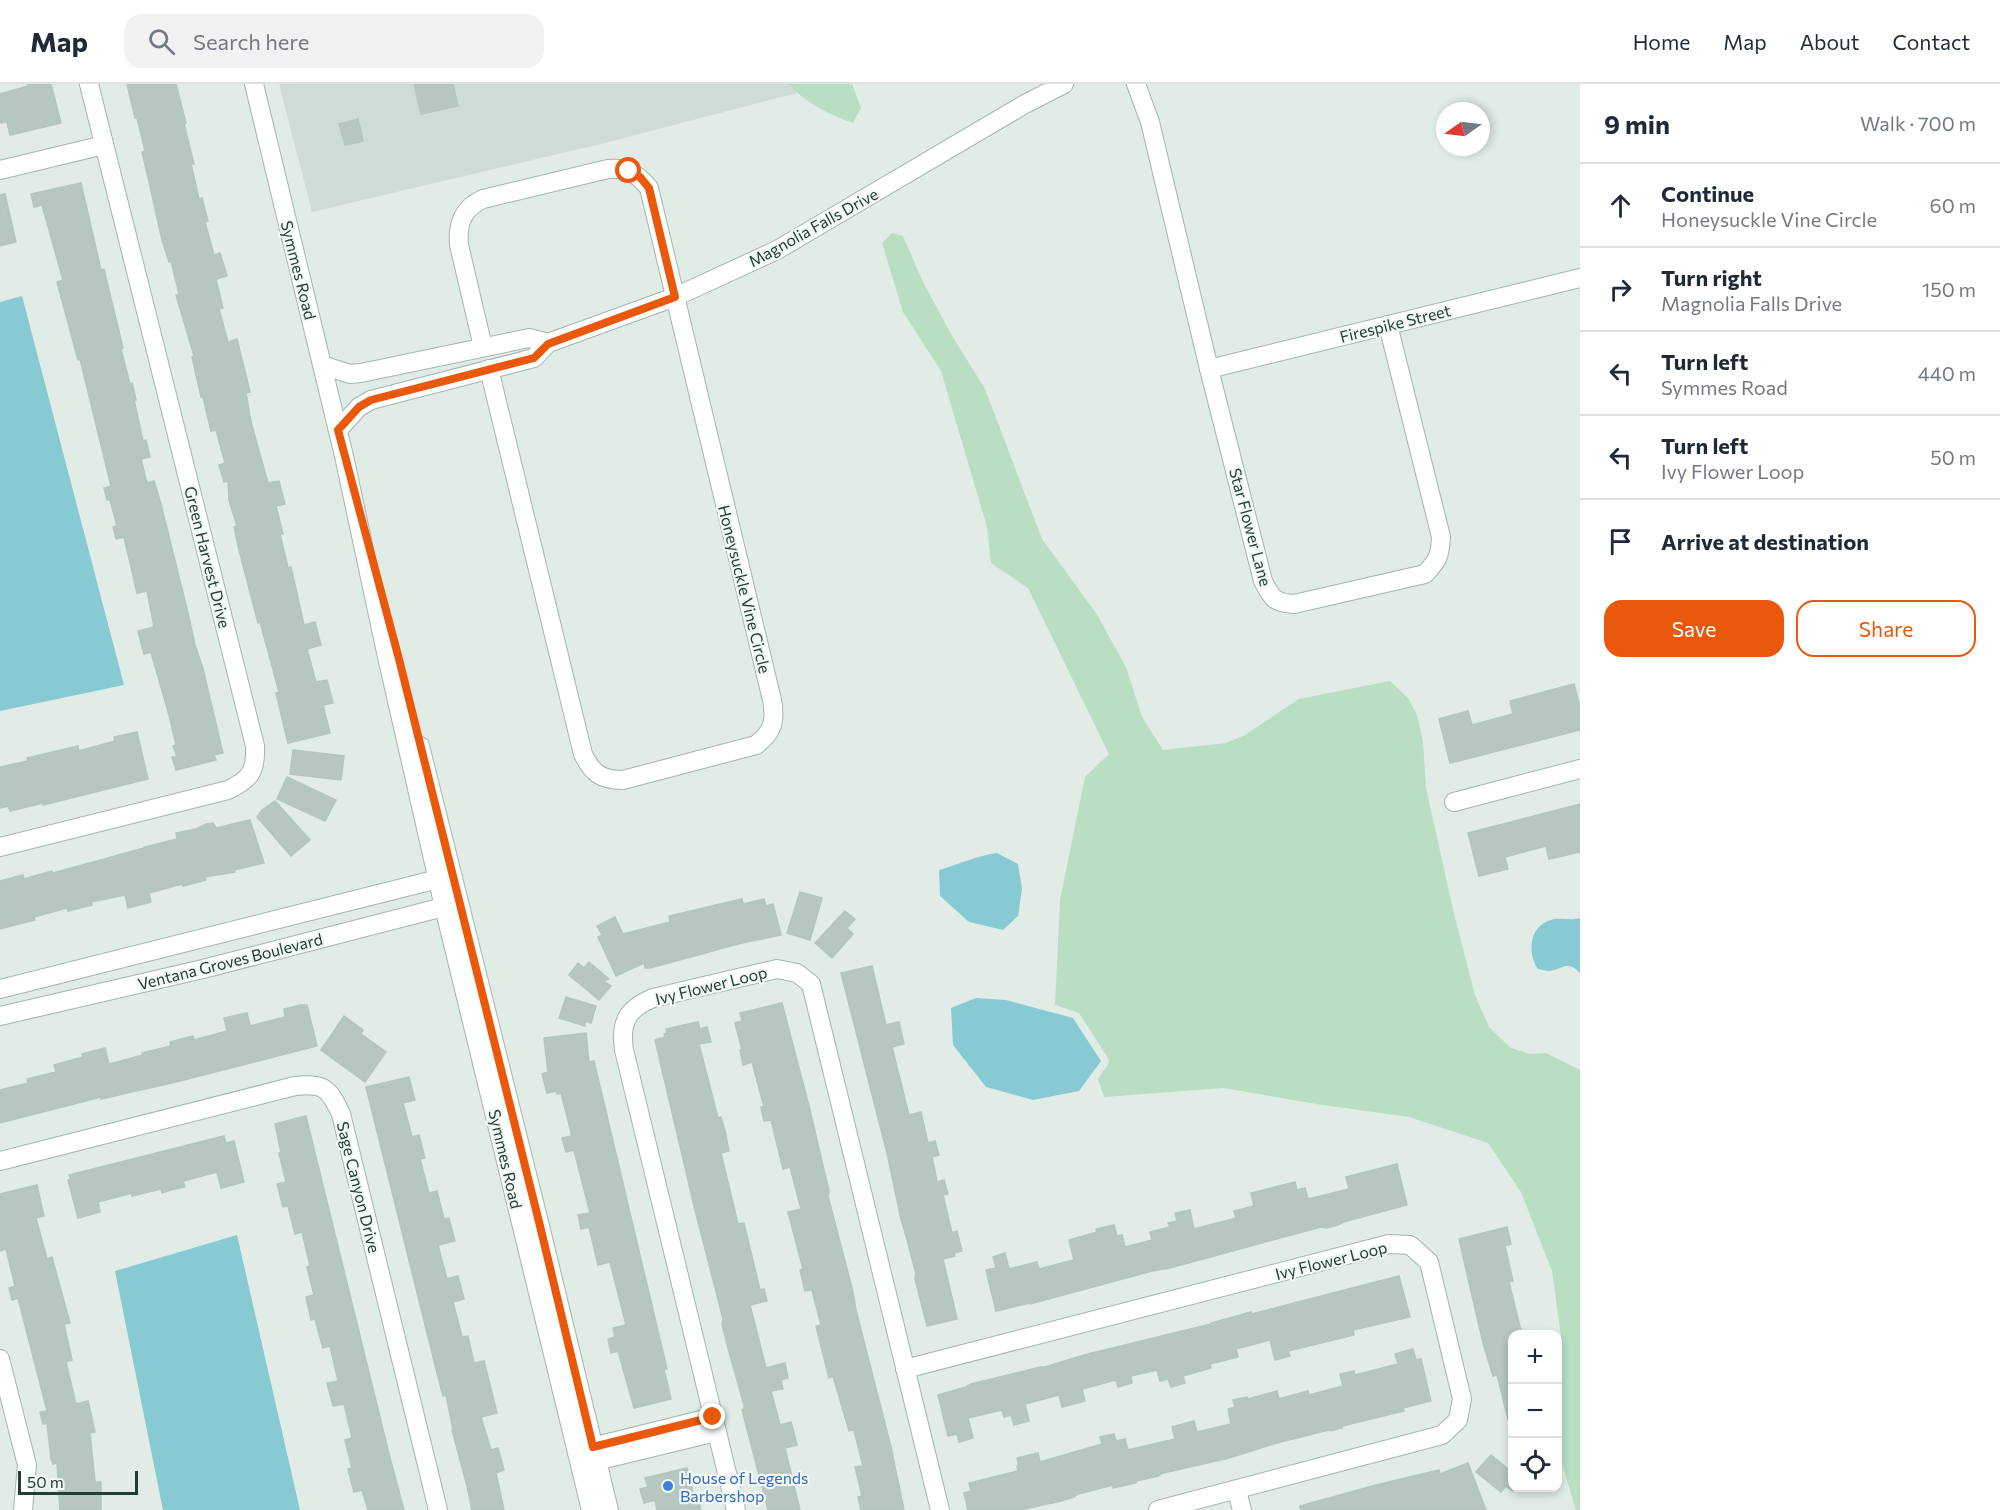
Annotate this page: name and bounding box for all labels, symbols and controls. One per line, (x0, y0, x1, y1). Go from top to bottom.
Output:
search box (124, 14, 544, 68)
text: Map (30, 24, 88, 58)
icon: search (145, 25, 178, 58)
text: Search here (193, 28, 309, 55)
text: Home (1633, 29, 1690, 54)
text: Map (1723, 29, 1767, 54)
text: About (1800, 29, 1859, 54)
text: Contact (1892, 29, 1970, 54)
north arrow (1436, 102, 1490, 156)
text: 9 min (1604, 108, 1670, 139)
text: Walk · 700 m (1860, 111, 1976, 135)
route start (615, 157, 641, 183)
text: Continue (1661, 180, 1754, 207)
street label: Magnolia Falls Drive (745, 184, 881, 270)
icon: ahead (1604, 189, 1637, 222)
text: 60 m (1930, 193, 1976, 217)
text: Honeysuckle Vine Circle (1661, 207, 1877, 231)
street label: Symmes Road (278, 219, 320, 321)
text: Turn right (1661, 264, 1762, 291)
icon: right (1604, 273, 1637, 306)
text: 150 m (1922, 277, 1976, 301)
text: Magnolia Falls Drive (1661, 291, 1842, 315)
street label: Firespike Street (1338, 300, 1453, 346)
text: Turn left (1661, 348, 1748, 375)
icon: left (1604, 357, 1637, 390)
text: 440 m (1918, 361, 1976, 385)
text: Symmes Road (1661, 375, 1788, 399)
text: Turn left (1661, 432, 1748, 459)
icon: left (1604, 441, 1637, 474)
text: 50 m (1930, 445, 1976, 469)
text: Ivy Flower Loop (1661, 459, 1804, 483)
street label: Star Flower Lane (1226, 466, 1276, 588)
street label: Green Harvest Drive (181, 484, 235, 630)
street label: Honeysuckle Vine Circle (715, 503, 775, 675)
icon: arrive (1604, 525, 1637, 558)
text: Arrive at destination (1661, 528, 1869, 555)
button: Save (1604, 600, 1784, 657)
button: Share (1796, 600, 1976, 657)
street label: Ventana Groves Boulevard (136, 929, 324, 993)
street label: Ivy Flower Loop (653, 962, 769, 1008)
street label: Symmes Road (485, 1107, 527, 1211)
street label: Sage Canyon Drive (334, 1119, 384, 1255)
street label: Ivy Flower Loop (1273, 1237, 1389, 1283)
map controls (1508, 1330, 1562, 1492)
button: + (1508, 1330, 1562, 1384)
button: − (1508, 1384, 1562, 1438)
route end (699, 1403, 725, 1429)
button: locate (1508, 1438, 1562, 1492)
scale bar (18, 1468, 138, 1496)
place label: House of Legends Barbershop (680, 1468, 808, 1505)
text: 50 m (27, 1472, 64, 1491)
marker: House of Legends Barbershop (661, 1479, 675, 1493)

